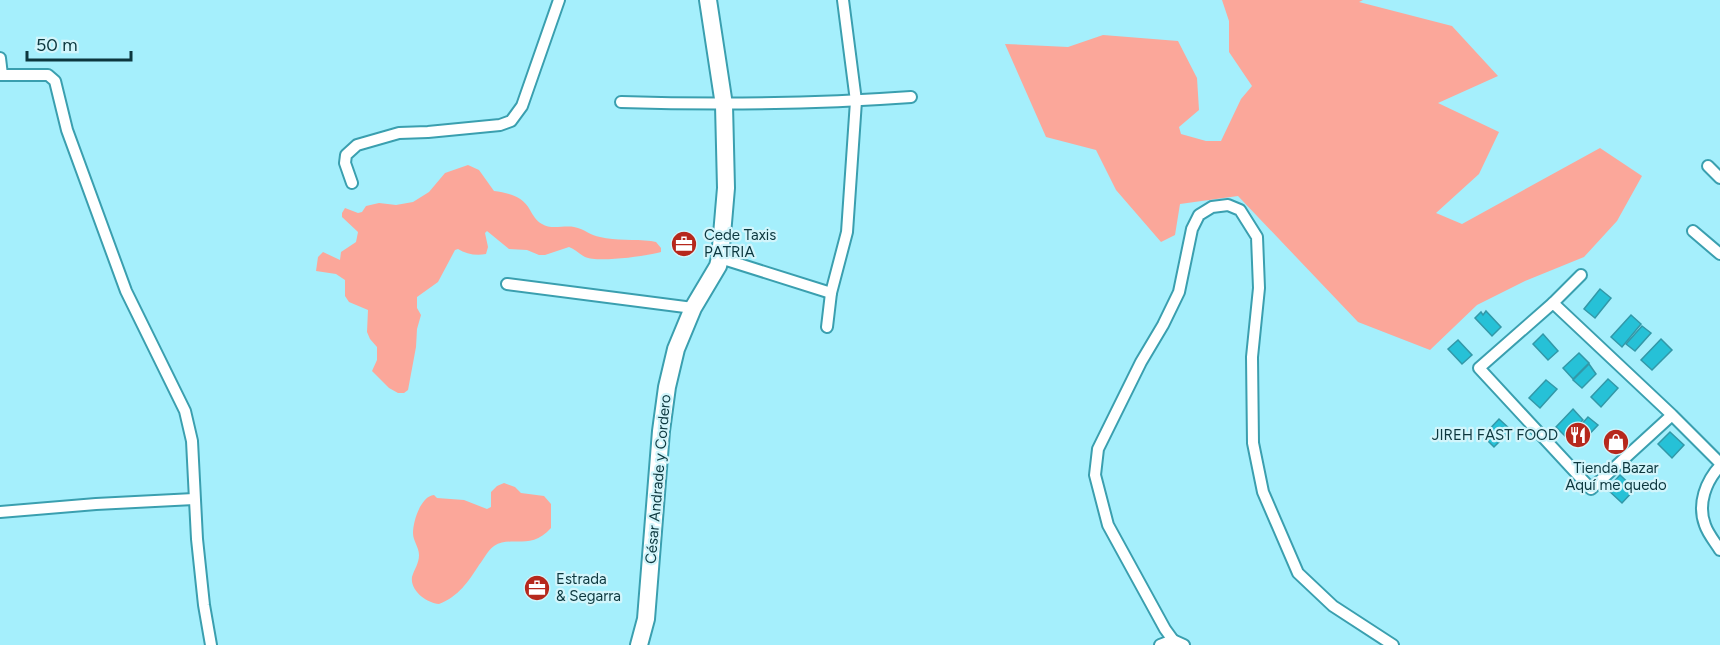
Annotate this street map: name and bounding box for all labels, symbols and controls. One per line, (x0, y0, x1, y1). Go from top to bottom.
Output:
scale bar (27, 24, 130, 62)
text: 50 m (36, 34, 78, 56)
place label: Cede Taxis PATRIA (704, 226, 776, 261)
office icon: Cede Taxis PATRIA (669, 229, 699, 259)
street label: César Andrade y Cordero (642, 393, 674, 565)
restaurant icon: JIREH FAST FOOD (1563, 420, 1593, 450)
place label: JIREH FAST FOOD (1432, 426, 1558, 444)
shop icon: Tienda Bazar Aquí me quedo (1601, 427, 1631, 457)
place label: Tienda Bazar Aquí me quedo (1565, 459, 1667, 494)
place label: Estrada & Segarra (556, 570, 621, 605)
office icon: Estrada & Segarra (522, 573, 552, 603)

